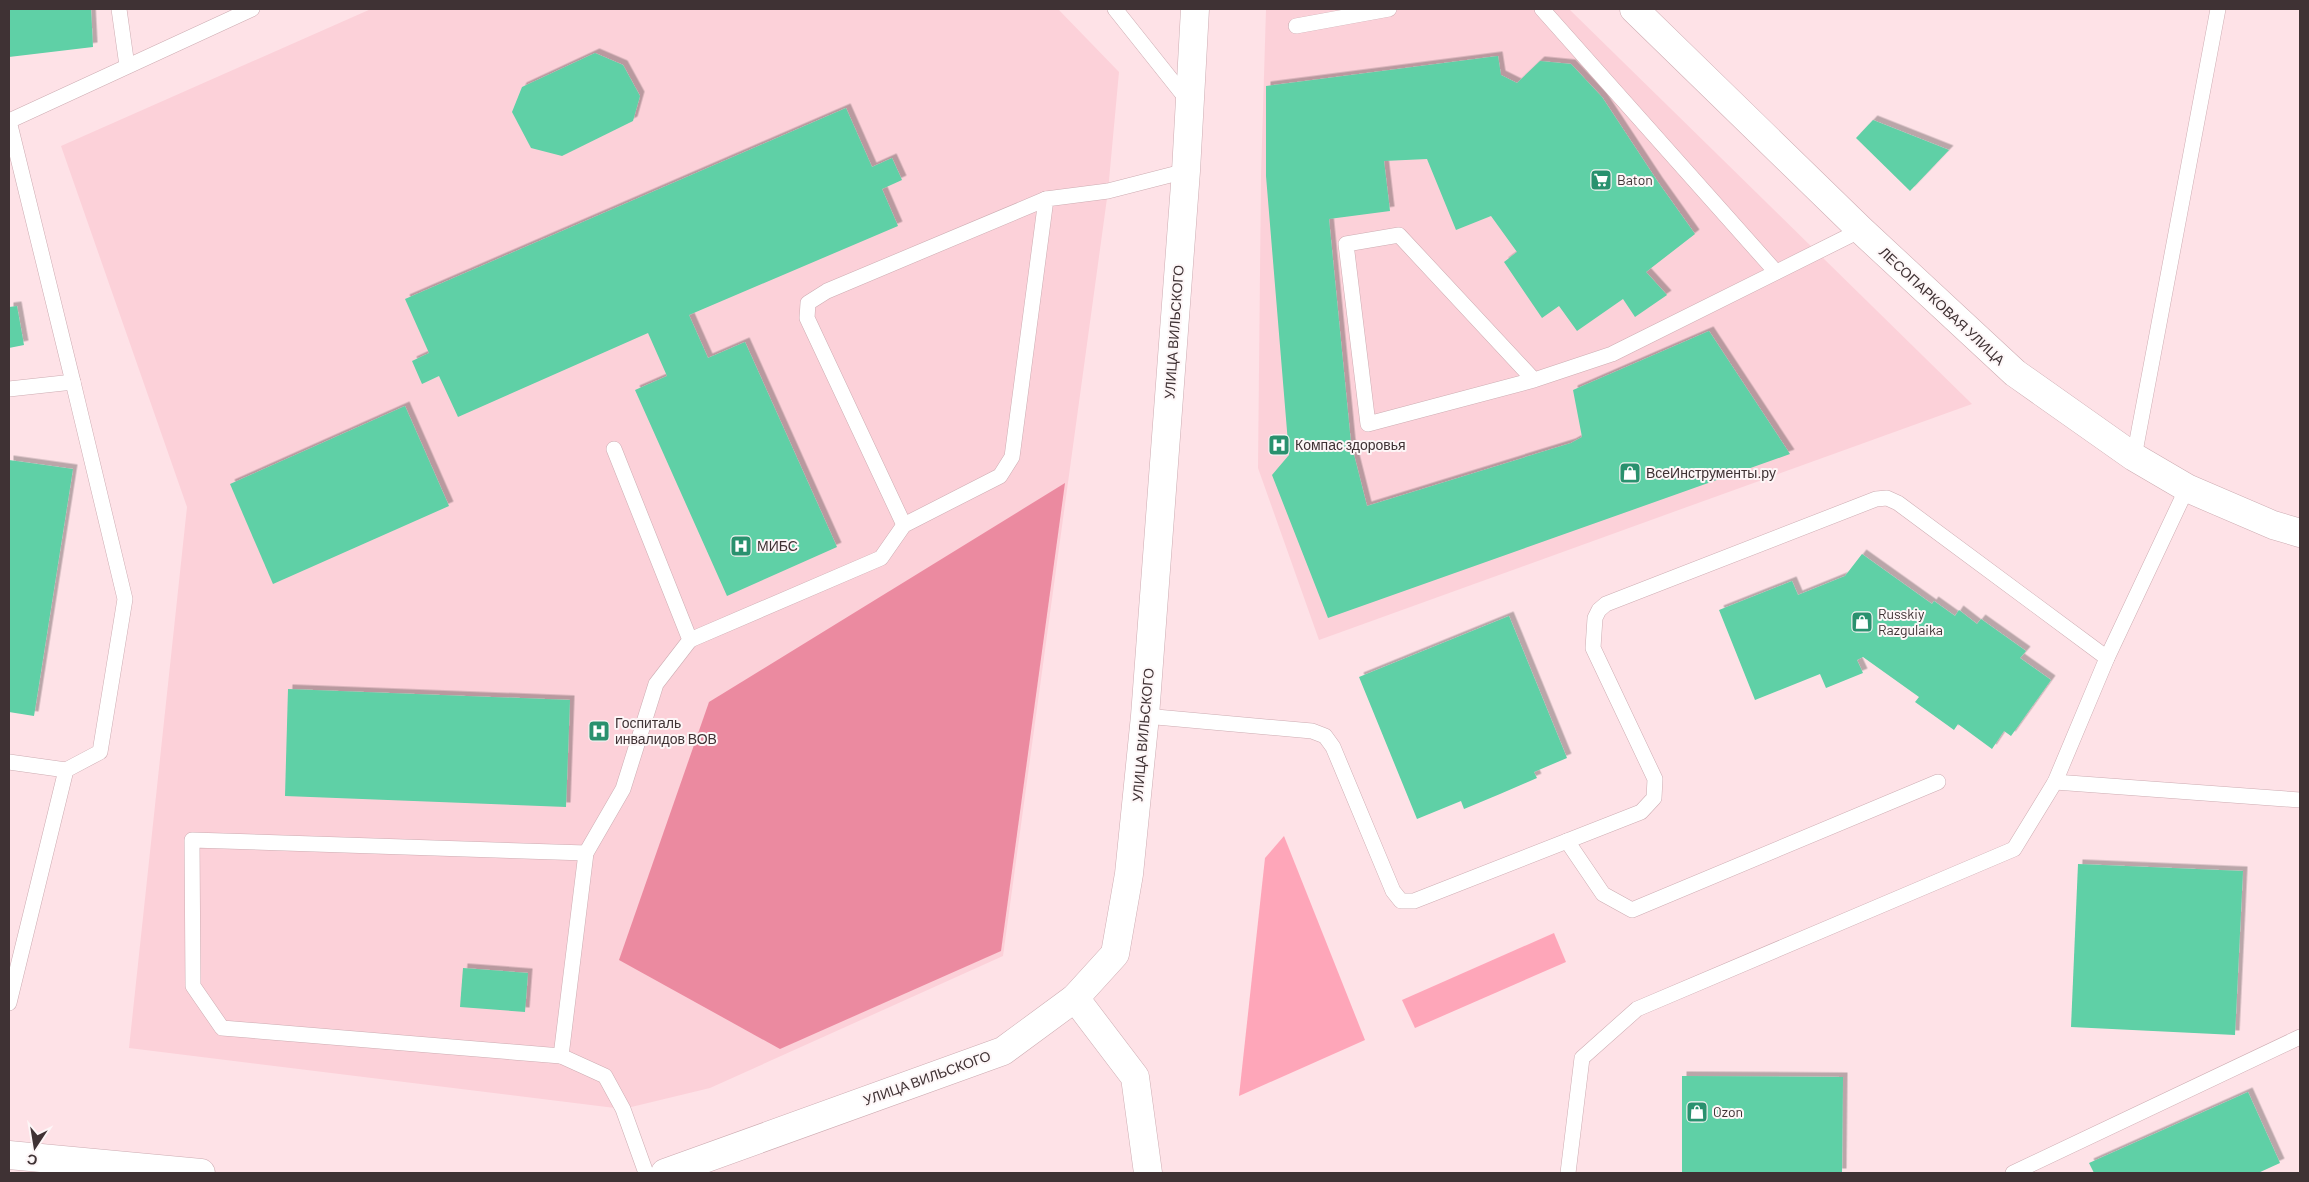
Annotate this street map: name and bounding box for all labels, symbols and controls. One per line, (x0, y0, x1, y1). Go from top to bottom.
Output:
supermarket icon: Baton (1589, 168, 1613, 192)
place label: Baton (1617, 171, 1653, 188)
street label: ЛЕСОПАРКОВАЯ УЛИЦА (1876, 243, 2009, 369)
street label: УЛИЦА ВИЛЬСКОГО (1160, 264, 1187, 400)
hospital icon: Компас здоровья (1267, 433, 1291, 457)
place label: Компас здоровья (1295, 436, 1406, 453)
shop icon: ВсеИнструменты.ру (1618, 461, 1642, 485)
place label: ВсеИнструменты.ру (1646, 464, 1776, 481)
hospital icon: МИБС (729, 534, 753, 558)
place label: МИБС (757, 537, 798, 554)
place label: Russkiy Razgulaika (1878, 605, 1943, 638)
shop icon: Russkiy Razgulaika (1850, 610, 1874, 634)
street label: УЛИЦА ВИЛЬСКОГО (1128, 667, 1157, 803)
place label: Госпиталь инвалидов ВОВ (615, 714, 717, 747)
hospital icon: Госпиталь инвалидов ВОВ (587, 719, 611, 743)
street label: УЛИЦА ВИЛЬСКОГО (861, 1047, 993, 1108)
shop icon: Ozon (1685, 1100, 1709, 1124)
place label: Ozon (1713, 1103, 1743, 1120)
north arrow (10, 1122, 60, 1172)
text: С (25, 1151, 39, 1170)

